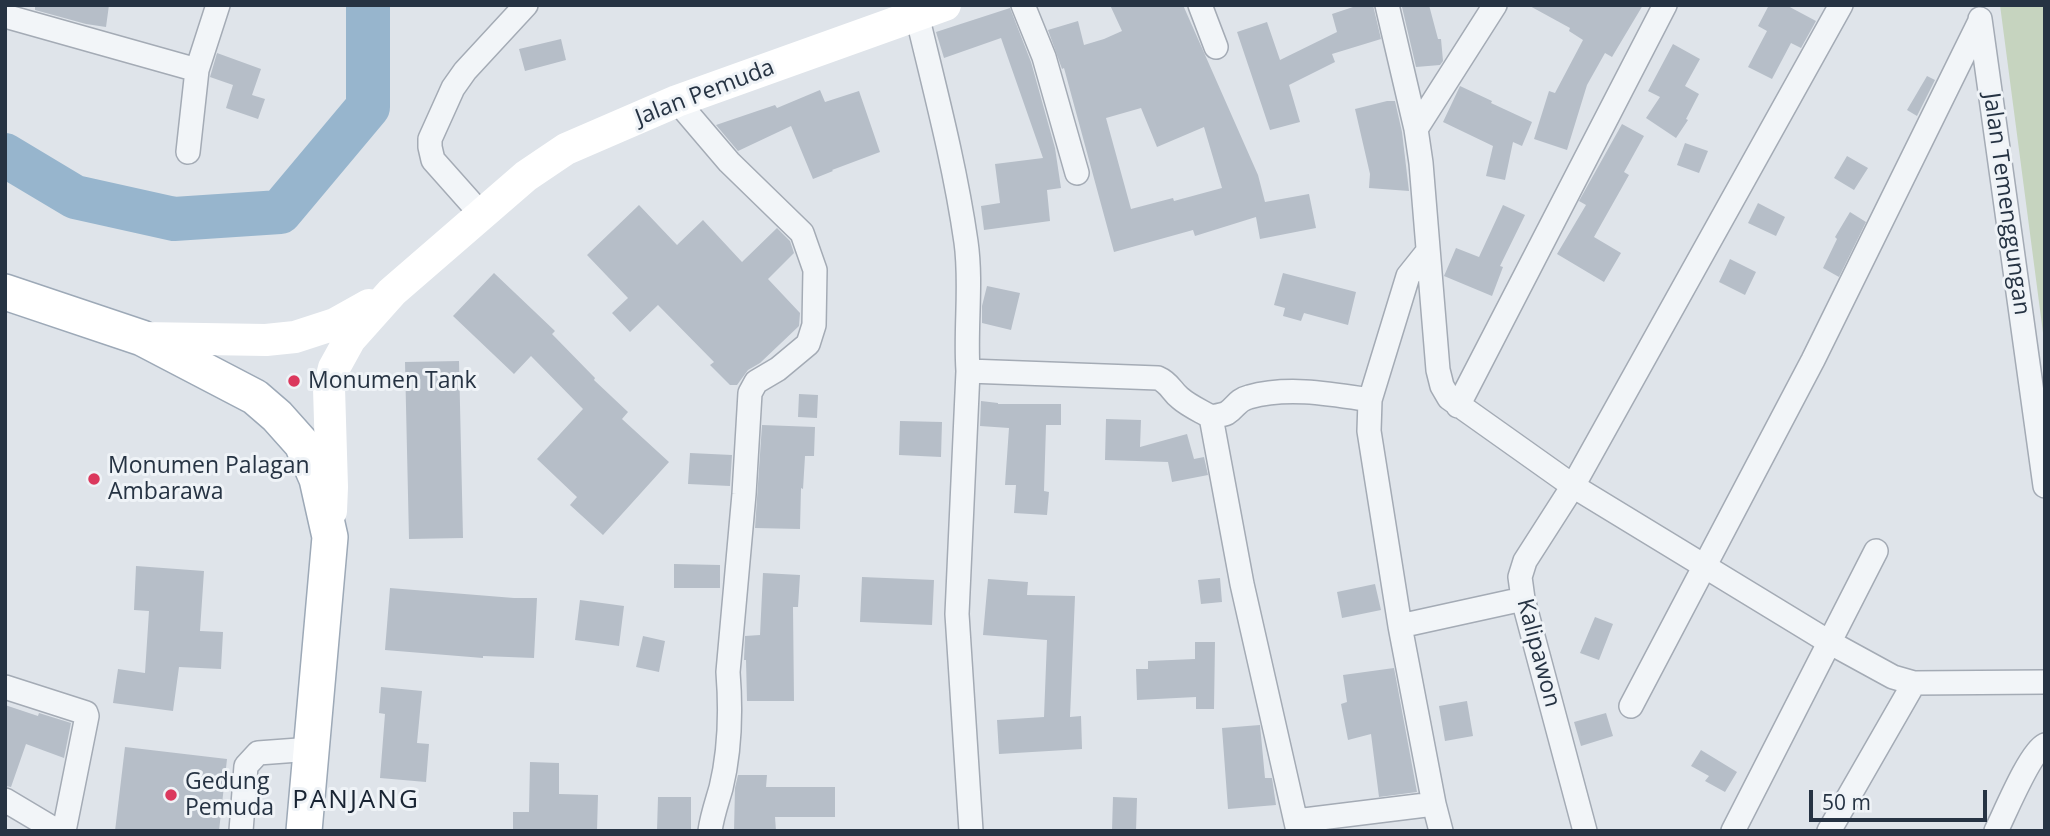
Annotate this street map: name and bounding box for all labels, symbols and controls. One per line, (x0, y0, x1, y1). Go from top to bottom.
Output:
street label: Jalan Pemuda (632, 54, 778, 132)
street label: Jalan Temenggungan (1977, 91, 2035, 317)
place label: Monumen Tank (308, 367, 477, 395)
marker: Monumen Tank (286, 373, 302, 389)
place label: Monumen Palagan Ambarawa (108, 452, 310, 506)
marker: Monumen Palagan Ambarawa (86, 471, 102, 487)
street label: Kalipawon (1510, 596, 1566, 710)
place label: Gedung Pemuda (185, 768, 274, 822)
scale bar (1812, 776, 1990, 820)
district label: PANJANG (293, 785, 419, 817)
marker: Gedung Pemuda (163, 787, 179, 803)
text: 50 m (1822, 788, 1871, 816)

